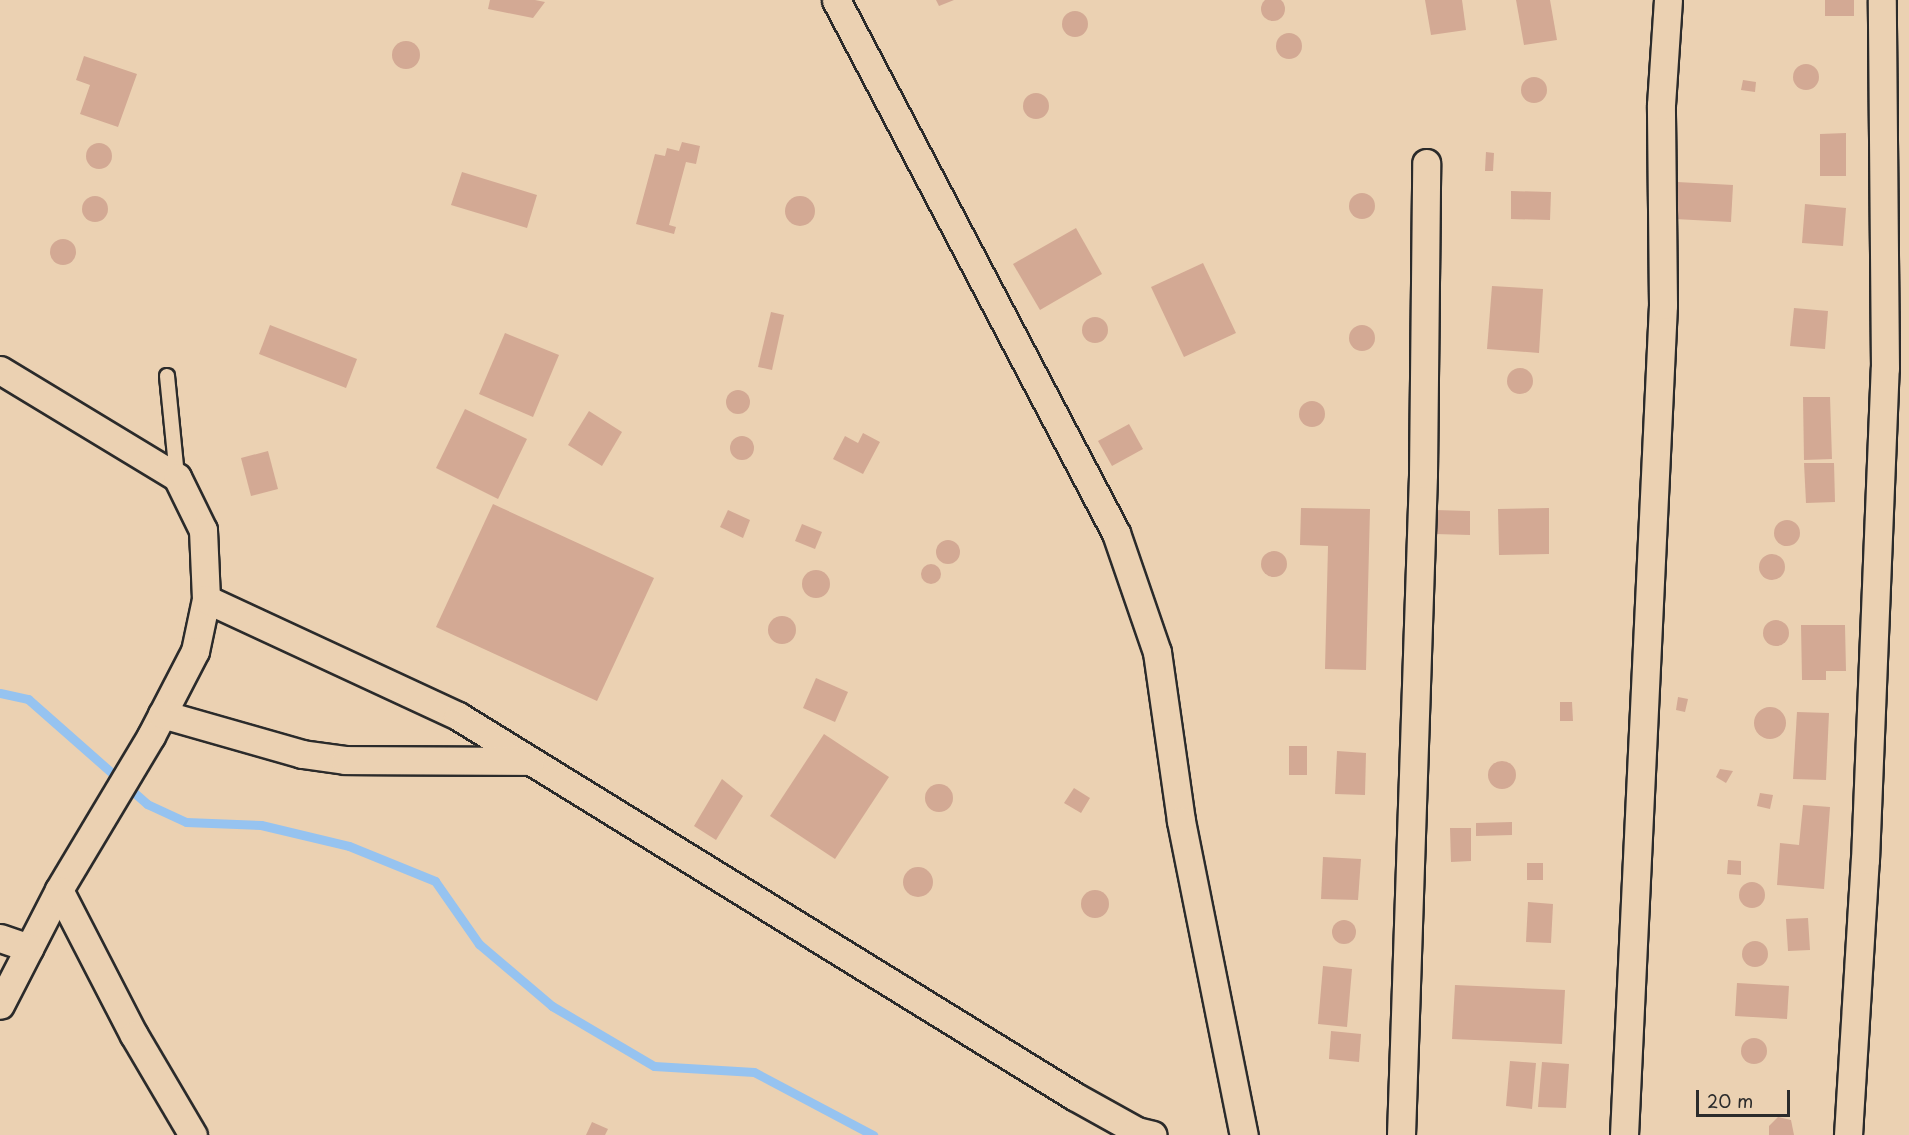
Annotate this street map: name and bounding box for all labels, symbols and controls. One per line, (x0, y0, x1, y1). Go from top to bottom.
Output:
scale bar (1699, 1078, 1794, 1116)
text: 20 m (1707, 1087, 1753, 1114)

